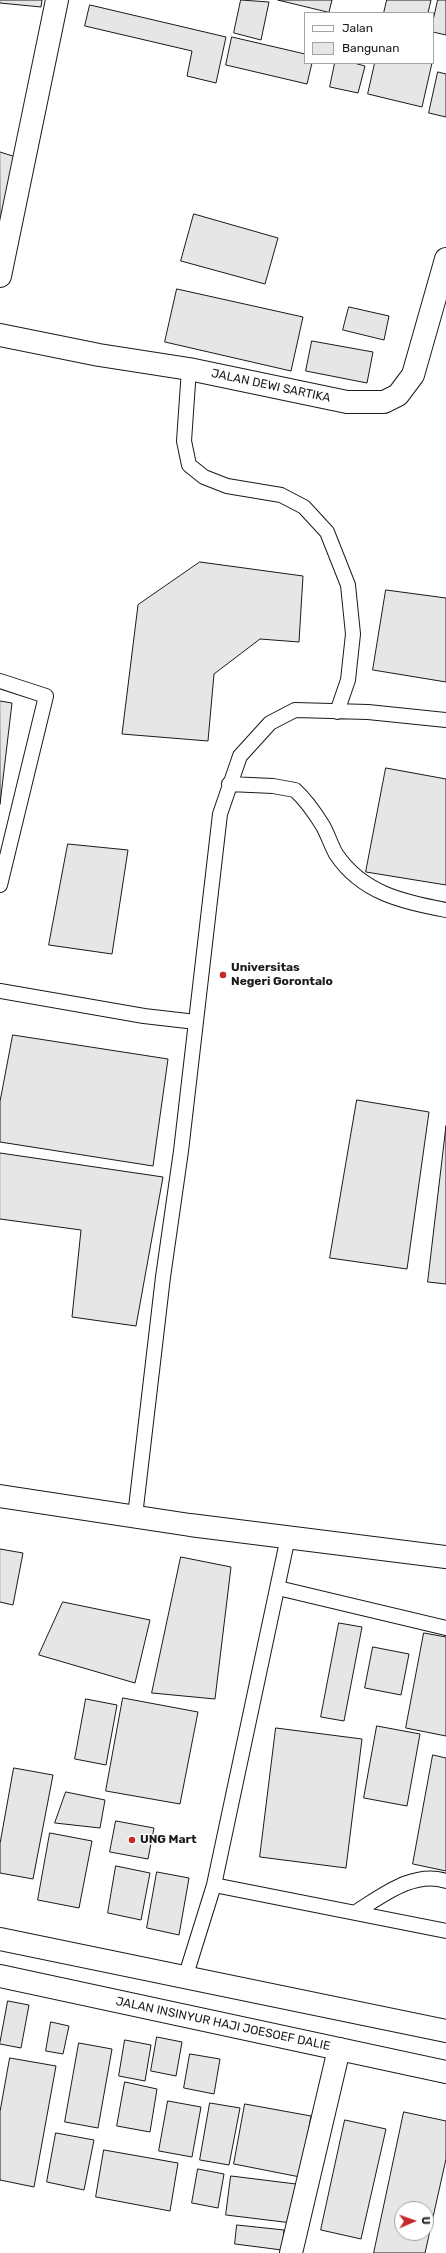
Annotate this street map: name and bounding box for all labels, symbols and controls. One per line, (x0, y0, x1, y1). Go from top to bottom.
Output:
legend (304, 12, 434, 64)
text: Jalan (342, 21, 373, 35)
text: Bangunan (342, 41, 399, 55)
street label: JALAN DEWI SARTIKA (210, 366, 332, 406)
place label: Universitas Negeri Gorontalo (231, 961, 333, 989)
marker: Universitas Negeri Gorontalo (218, 970, 228, 980)
place label: UNG Mart (140, 1833, 197, 1847)
marker: UNG Mart (127, 1835, 137, 1845)
street label: JALAN INSINYUR HAJI JOESOEF DALIE (114, 1994, 332, 2054)
north arrow (394, 2201, 434, 2241)
text: U (419, 2216, 432, 2225)

